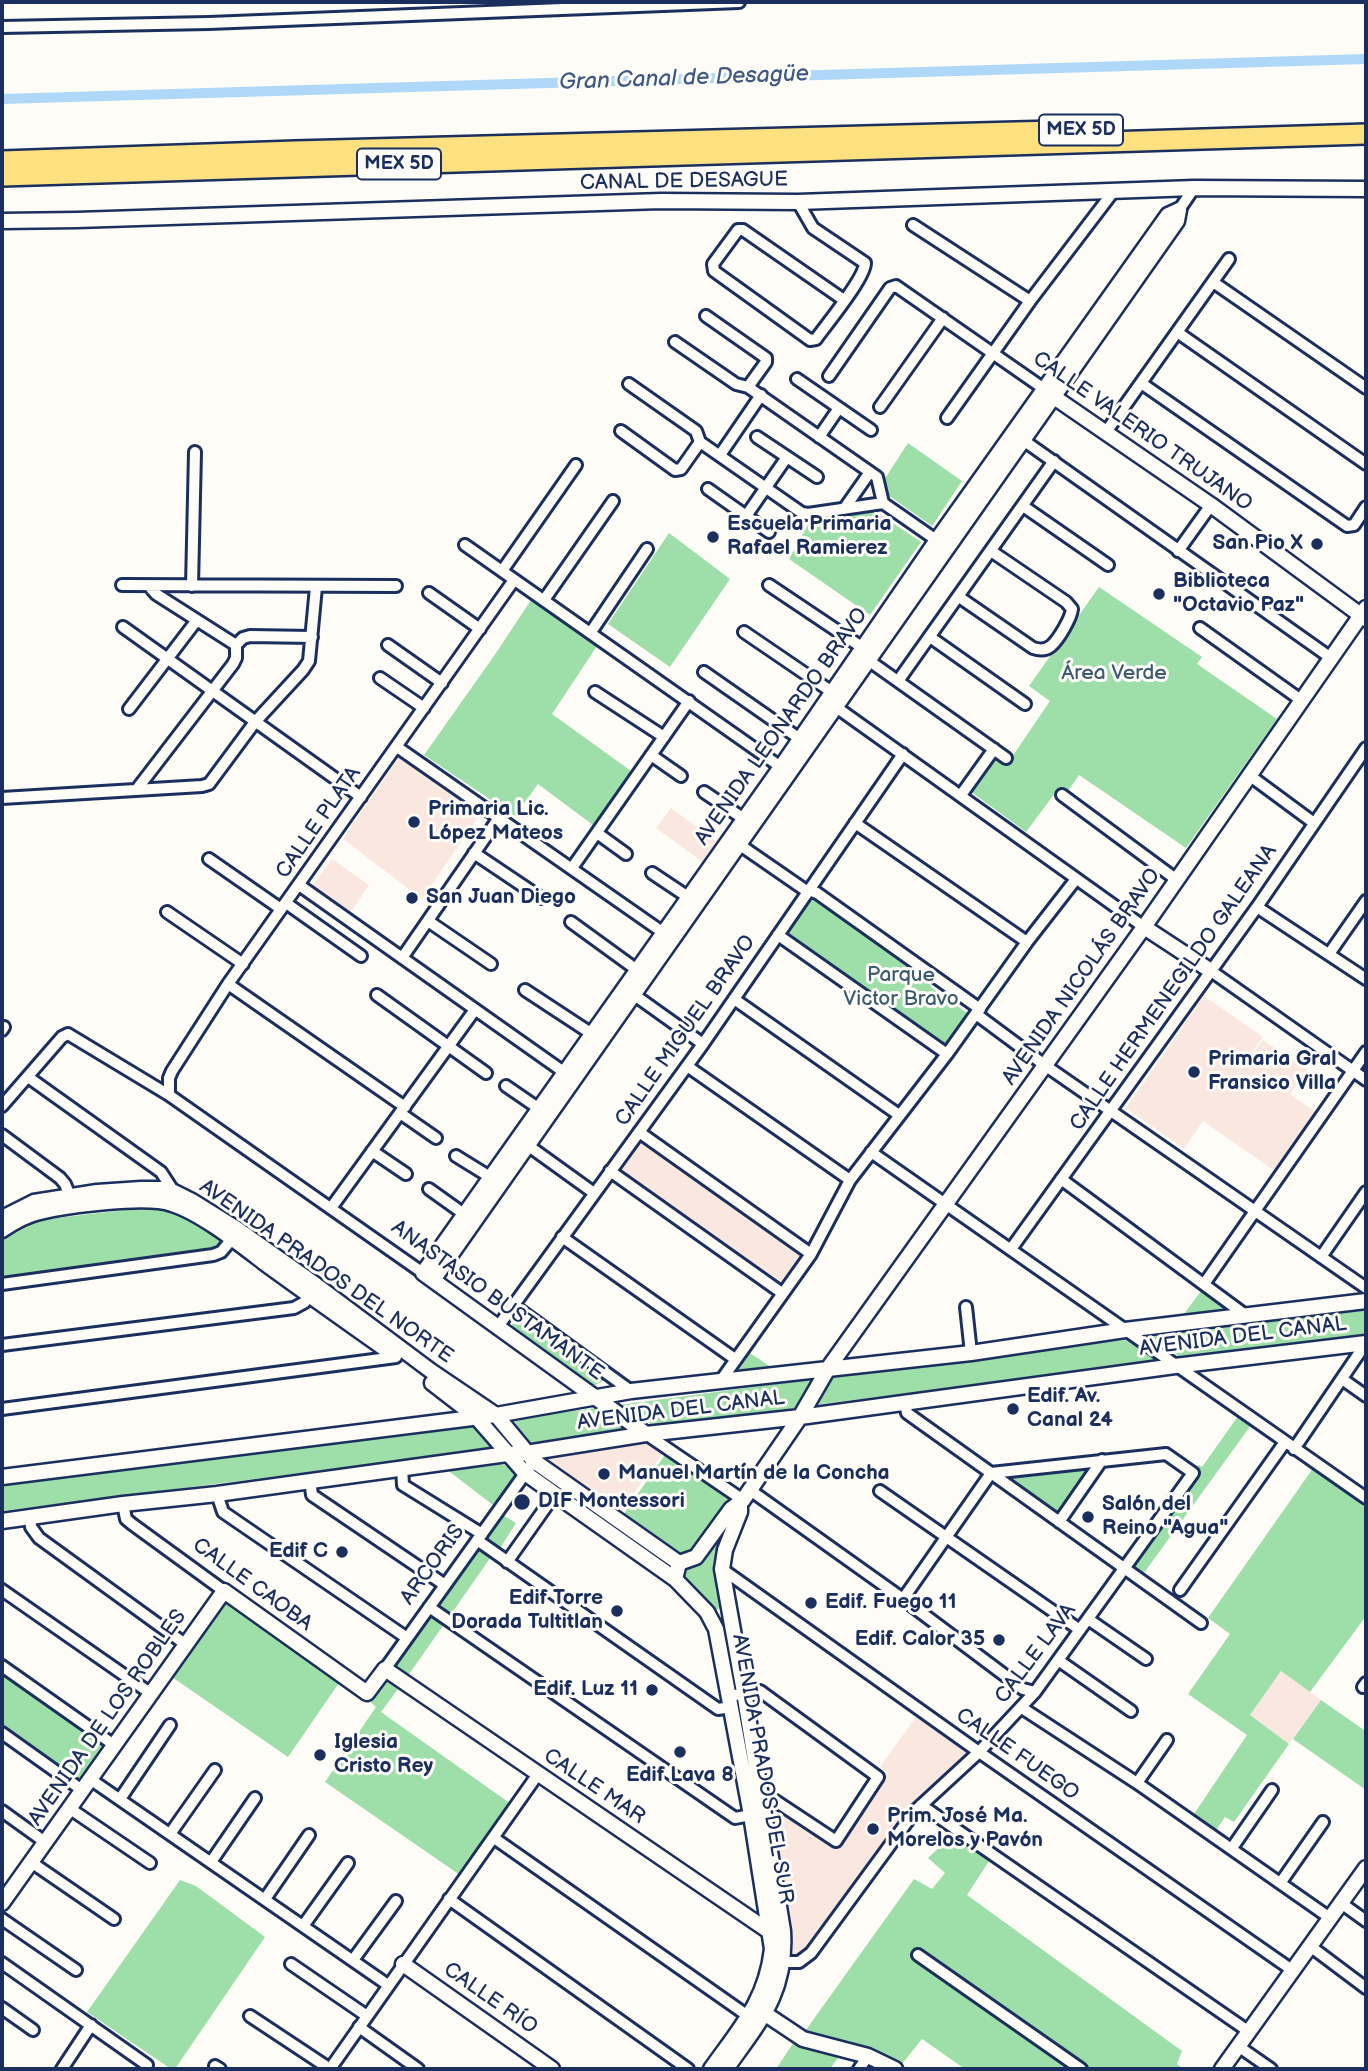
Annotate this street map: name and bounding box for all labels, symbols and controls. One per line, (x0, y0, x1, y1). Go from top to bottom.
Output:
water label: Gran Canal de Desagüe (559, 61, 809, 97)
road number: MEX 5D (1039, 114, 1123, 146)
road number: MEX 5D (357, 148, 441, 180)
street label: CANAL DE DESAGUE (580, 168, 788, 196)
street label: CALLE VALERIO TRUJANO (1027, 347, 1257, 517)
place label: Escuela Primaria Rafael Ramierez (727, 512, 892, 562)
marker: Escuela Primaria Rafael Ramierez (705, 529, 721, 545)
place label: San Pio X (1212, 531, 1303, 557)
marker: San Pio X (1309, 536, 1325, 552)
place label: Biblioteca "Octavio Paz" (1173, 569, 1304, 619)
marker: Biblioteca "Octavio Paz" (1151, 586, 1167, 602)
street label: AVENIDA LEONARDO BRAVO (690, 603, 874, 851)
park label: Área Verde (1061, 661, 1167, 687)
street label: CALLE PLATA (271, 762, 367, 884)
place label: Primaria Lic. López Mateos (428, 797, 563, 847)
marker: Primaria Lic. López Mateos (406, 814, 422, 830)
street label: CALLE HERMENEGILDO GALEANA (1065, 840, 1283, 1136)
street label: AVENIDA NICOLÁS BRAVO (997, 864, 1167, 1090)
place label: San Juan Diego (426, 885, 576, 911)
marker: San Juan Diego (404, 890, 420, 906)
street label: CALLE MIGUEL BRAVO (610, 931, 762, 1131)
park label: Parque Victor Bravo (843, 963, 959, 1013)
place label: Primaria Gral Fransico Villa (1208, 1047, 1337, 1097)
marker: Primaria Gral Fransico Villa (1186, 1064, 1202, 1080)
street label: AVENIDA PRADOS DEL NORTE (194, 1175, 458, 1369)
street label: ANASTASIO BUSTAMANTE (386, 1215, 608, 1387)
street label: AVENIDA DEL CANAL (1138, 1312, 1348, 1362)
place label: Edif. Av. Canal 24 (1027, 1384, 1113, 1434)
street label: AVENIDA DEL CANAL (576, 1386, 786, 1436)
marker: Edif. Av. Canal 24 (1005, 1401, 1021, 1417)
place label: Manuel Martín de la Concha (618, 1461, 890, 1487)
marker: Manuel Martín de la Concha (596, 1466, 612, 1482)
place label: DIF Montessori (538, 1489, 685, 1515)
marker: DIF Montessori (512, 1492, 532, 1512)
place label: Salón del Reino "Agua" (1102, 1492, 1228, 1542)
marker: Salón del Reino "Agua" (1080, 1509, 1096, 1525)
street label: ARCORIS (396, 1520, 470, 1610)
street label: CALLE CAOBA (187, 1533, 317, 1637)
place label: Edif C (269, 1539, 328, 1565)
marker: Edif C (334, 1544, 350, 1560)
place label: Edif Torre Dorada Tultitlan (451, 1586, 603, 1636)
place label: Edif. Fuego 11 (825, 1590, 957, 1616)
marker: Edif. Fuego 11 (803, 1595, 819, 1611)
street label: CALLE LAVA (990, 1599, 1082, 1709)
marker: Edif Torre Dorada Tultitlan (609, 1603, 625, 1619)
street label: AVENIDA DE LOS ROBLES (24, 1605, 192, 1831)
place label: Edif. Calor 35 (855, 1627, 985, 1653)
street label: AVENIDA PRADOS DEL SUR (726, 1632, 798, 1906)
marker: Edif. Calor 35 (991, 1632, 1007, 1648)
place label: Edif. Luz 11 (533, 1677, 638, 1703)
marker: Edif. Luz 11 (644, 1682, 660, 1698)
street label: CALLE FUEGO (951, 1703, 1083, 1807)
place label: Iglesia Cristo Rey (334, 1730, 433, 1780)
street label: CALLE MAR (538, 1744, 650, 1830)
marker: Edif Lava 8 (672, 1744, 688, 1760)
marker: Iglesia Cristo Rey (312, 1747, 328, 1763)
place label: Edif Lava 8 (626, 1763, 734, 1789)
place label: Prim. José Ma. Morelos y Pavón (887, 1804, 1043, 1854)
marker: Prim. José Ma. Morelos y Pavón (865, 1821, 881, 1837)
street label: CALLE RÍO (438, 1957, 542, 2041)

